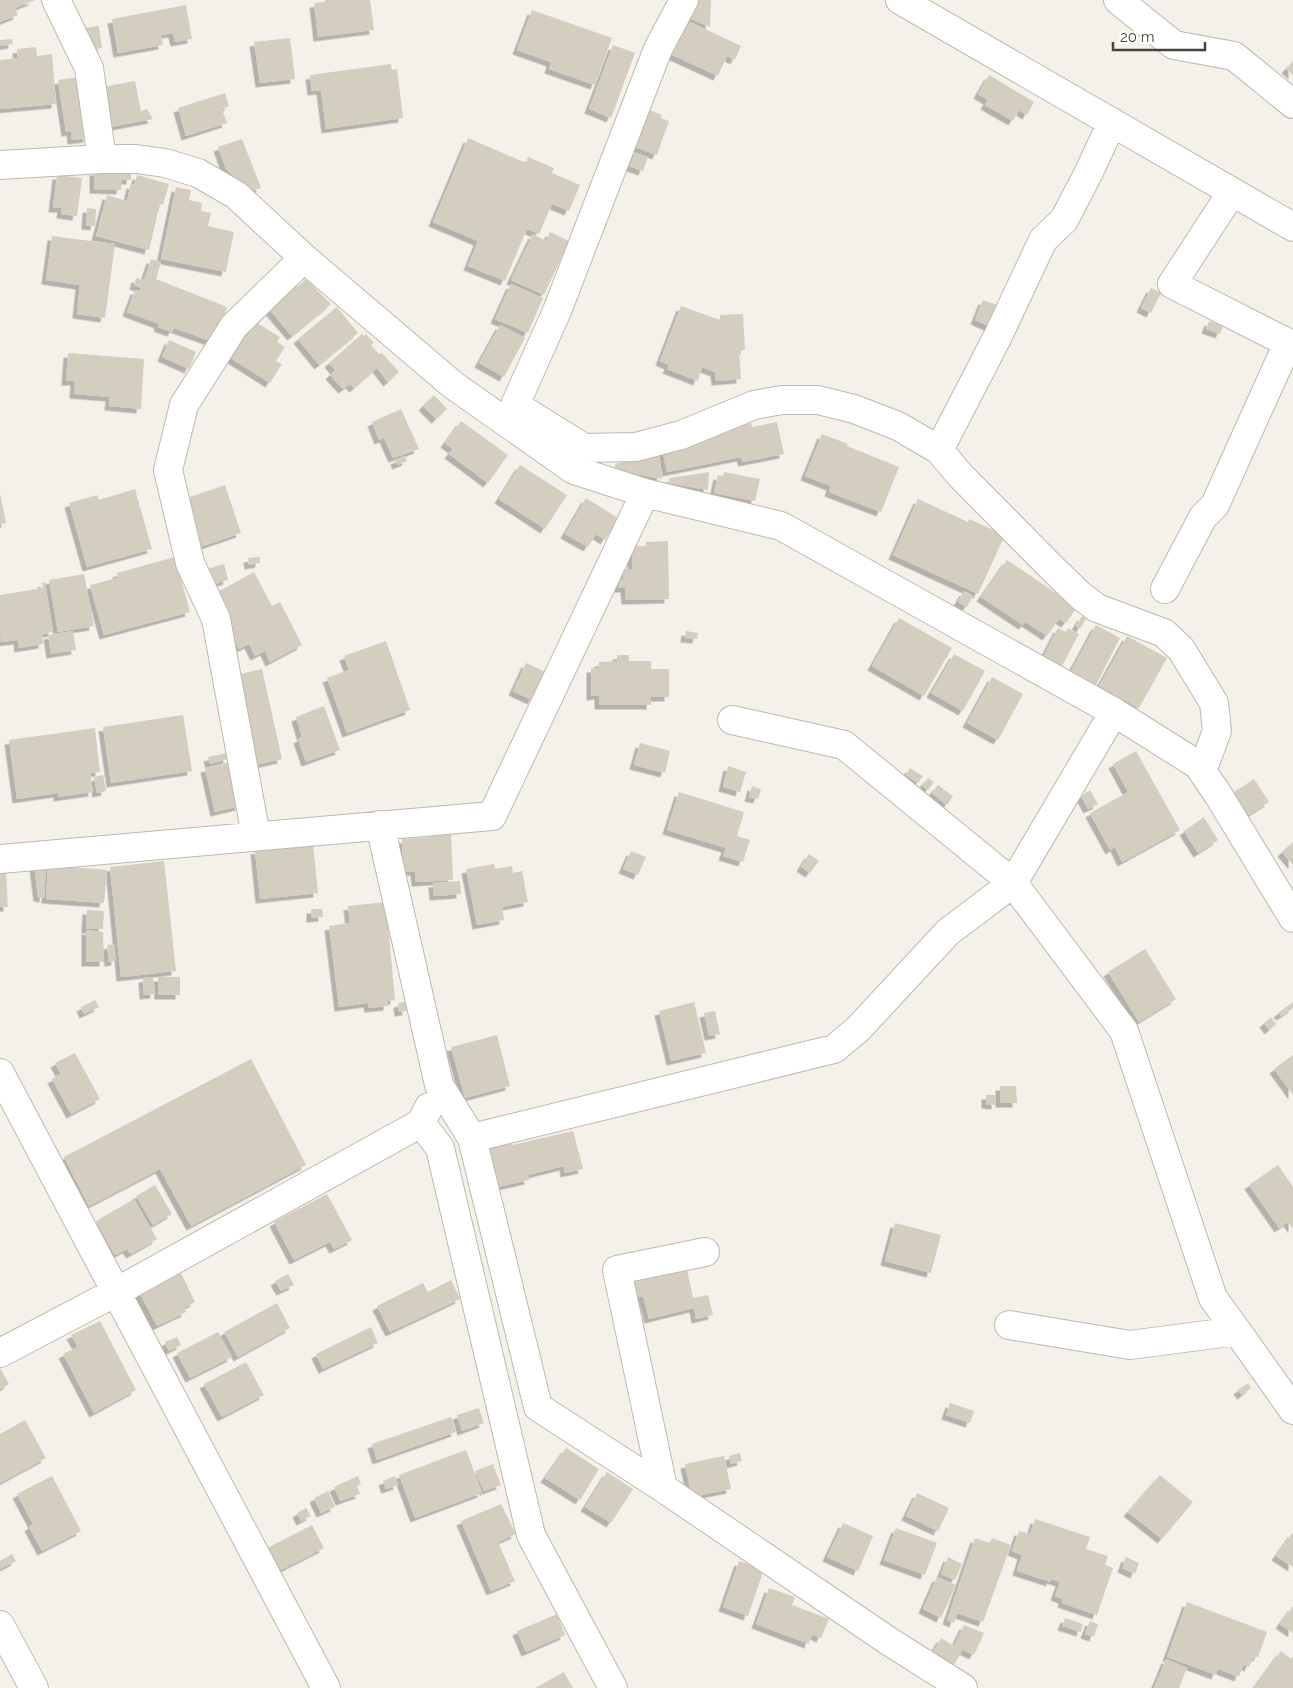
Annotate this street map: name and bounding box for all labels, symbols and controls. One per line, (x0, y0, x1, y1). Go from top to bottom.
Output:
scale bar (1113, 20, 1206, 52)
text: 20 m (1120, 28, 1155, 46)

